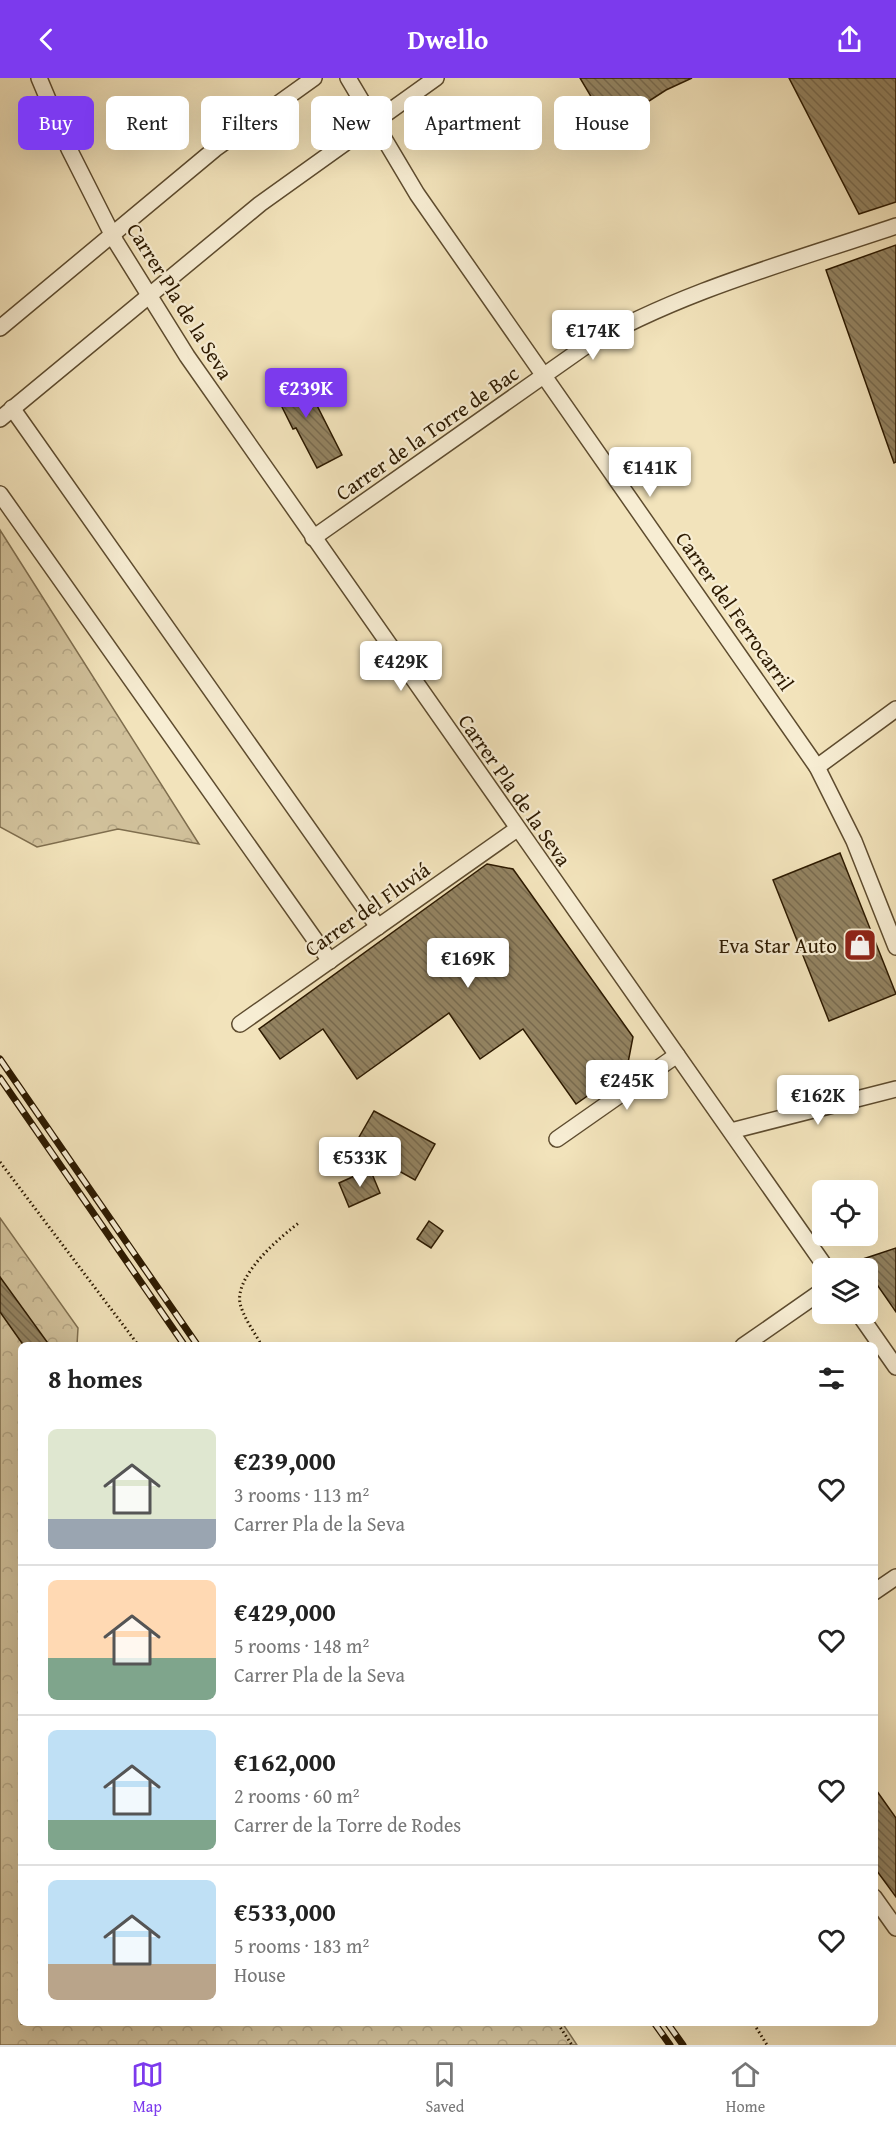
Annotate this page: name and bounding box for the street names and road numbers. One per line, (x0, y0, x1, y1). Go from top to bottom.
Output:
street label: Carrer Pla de la Seva (119, 217, 241, 385)
street label: Carrer de la Torre de Bac (329, 358, 525, 508)
street label: Carrer del Ferrocarril (668, 525, 802, 697)
street label: Carrer Pla de la Seva (451, 708, 579, 872)
street label: Carrer del Fluviá (298, 854, 436, 964)

